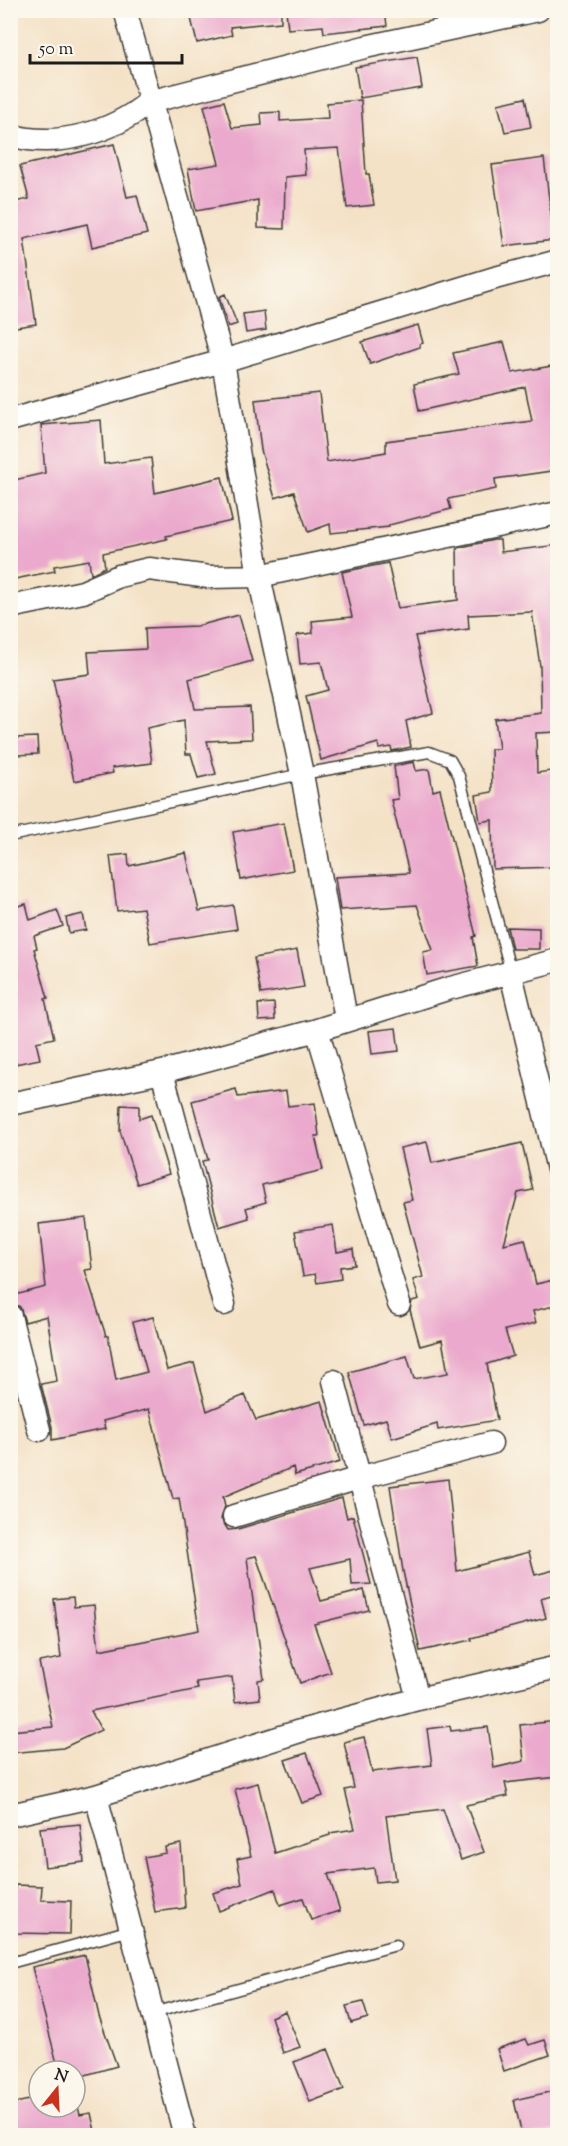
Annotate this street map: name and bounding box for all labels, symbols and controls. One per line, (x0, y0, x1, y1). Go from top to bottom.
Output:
scale bar (30, 27, 182, 65)
text: 50 m (38, 37, 74, 63)
north arrow (27, 2059, 87, 2119)
text: N (51, 2064, 71, 2090)

